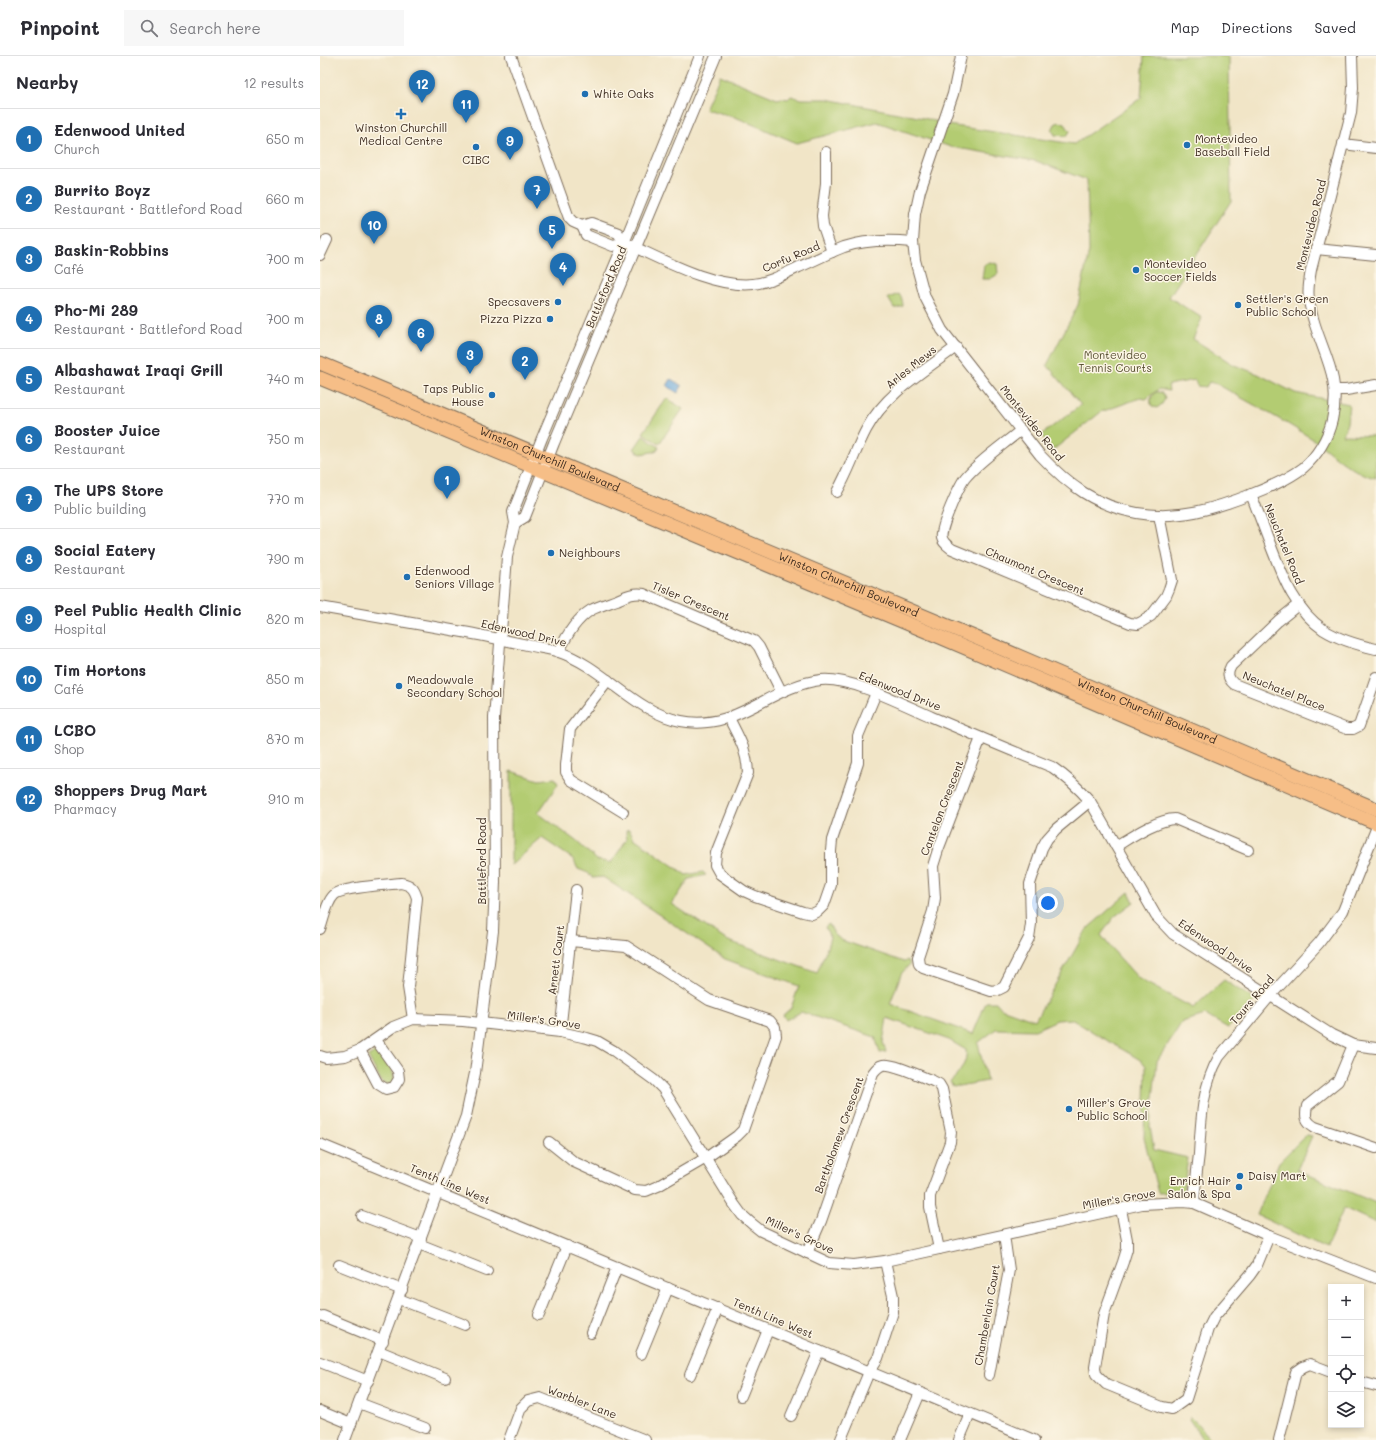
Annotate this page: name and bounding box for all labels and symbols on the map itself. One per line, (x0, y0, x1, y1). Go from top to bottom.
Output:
pin: 12 (409, 70, 435, 103)
place label: White Oaks (593, 86, 654, 101)
marker: White Oaks (580, 89, 590, 99)
pin: 11 (453, 90, 479, 123)
marker: Winston Churchill Medical Centre (395, 108, 407, 120)
place label: Winston Churchill Medical Centre (355, 120, 447, 148)
pin: 9 (497, 127, 523, 160)
place label: Montevideo Baseball Field (1195, 131, 1270, 159)
marker: Montevideo Baseball Field (1182, 140, 1192, 150)
marker: CIBC (471, 142, 481, 152)
place label: CIBC (462, 152, 490, 167)
pin: 7 (524, 176, 550, 209)
street label: Montevideo Road (1292, 178, 1329, 272)
pin: 10 (361, 211, 387, 244)
pin: 5 (539, 216, 565, 249)
street label: Corfu Road (760, 238, 822, 275)
street label: Battleford Road (582, 244, 629, 330)
pin: 4 (550, 253, 576, 286)
place label: Montevideo Soccer Fields (1144, 256, 1217, 284)
marker: Montevideo Soccer Fields (1131, 265, 1141, 275)
place label: Settler's Green Public School (1246, 291, 1328, 319)
place label: Specsavers (488, 294, 550, 309)
marker: Specsavers (553, 297, 563, 307)
marker: Settler's Green Public School (1233, 300, 1243, 310)
pin: 8 (366, 305, 392, 338)
place label: Pizza Pizza (480, 311, 542, 326)
marker: Pizza Pizza (545, 314, 555, 324)
pin: 6 (408, 319, 434, 352)
pin: 3 (457, 341, 483, 374)
street label: Arles Mews (882, 342, 939, 392)
pin: 2 (512, 347, 538, 380)
park label: Montevideo Tennis Courts (1078, 347, 1152, 375)
place label: Taps Public House (423, 381, 484, 409)
street label: Montevideo Road (997, 382, 1068, 464)
marker: Taps Public House (487, 390, 497, 400)
street label: Winston Churchill Boulevard (478, 423, 622, 495)
pin: 1 (434, 466, 460, 499)
street label: Neuchatel Road (1261, 501, 1307, 586)
street label: Chaumont Crescent (983, 543, 1087, 598)
place label: Neighbours (559, 545, 620, 560)
marker: Neighbours (546, 548, 556, 558)
street label: Winston Churchill Boulevard (776, 548, 921, 620)
place label: Edenwood Seniors Village (415, 563, 495, 591)
marker: Edenwood Seniors Village (402, 572, 412, 582)
street label: Tisler Crescent (650, 577, 733, 624)
street label: Edenwood Drive (480, 615, 569, 650)
street label: Edenwood Drive (857, 667, 944, 714)
street label: Neuchatel Place (1241, 667, 1328, 714)
place label: Meadowvale Secondary School (407, 672, 502, 700)
street label: Winston Churchill Boulevard (1075, 674, 1219, 747)
marker: Meadowvale Secondary School (394, 681, 404, 691)
street label: Cantelon Crescent (916, 758, 967, 858)
street label: Battleford Road (474, 817, 489, 905)
your location (1038, 893, 1058, 913)
street label: Edenwood Drive (1176, 915, 1257, 976)
street label: Arnett Court (544, 924, 567, 996)
street label: Tours Road (1226, 972, 1277, 1027)
street label: Miller's Grove (506, 1007, 582, 1032)
street label: Bartholomew Crescent (810, 1074, 867, 1195)
place label: Miller's Grove Public School (1077, 1095, 1151, 1123)
marker: Miller's Grove Public School (1064, 1104, 1074, 1114)
street label: Tenth Line West (408, 1160, 493, 1207)
place label: Daisy Mart (1248, 1168, 1307, 1183)
marker: Daisy Mart (1235, 1171, 1245, 1181)
place label: Enrich Hair Salon & Spa (1168, 1173, 1231, 1201)
marker: Enrich Hair Salon & Spa (1234, 1182, 1244, 1192)
street label: Miller's Grove (1081, 1185, 1157, 1212)
street label: Miller's Grove (763, 1212, 837, 1257)
street label: Chamberlain Court (970, 1263, 1003, 1367)
street label: Tenth Line West (731, 1294, 816, 1341)
street label: Warbler Lane (545, 1381, 619, 1422)

